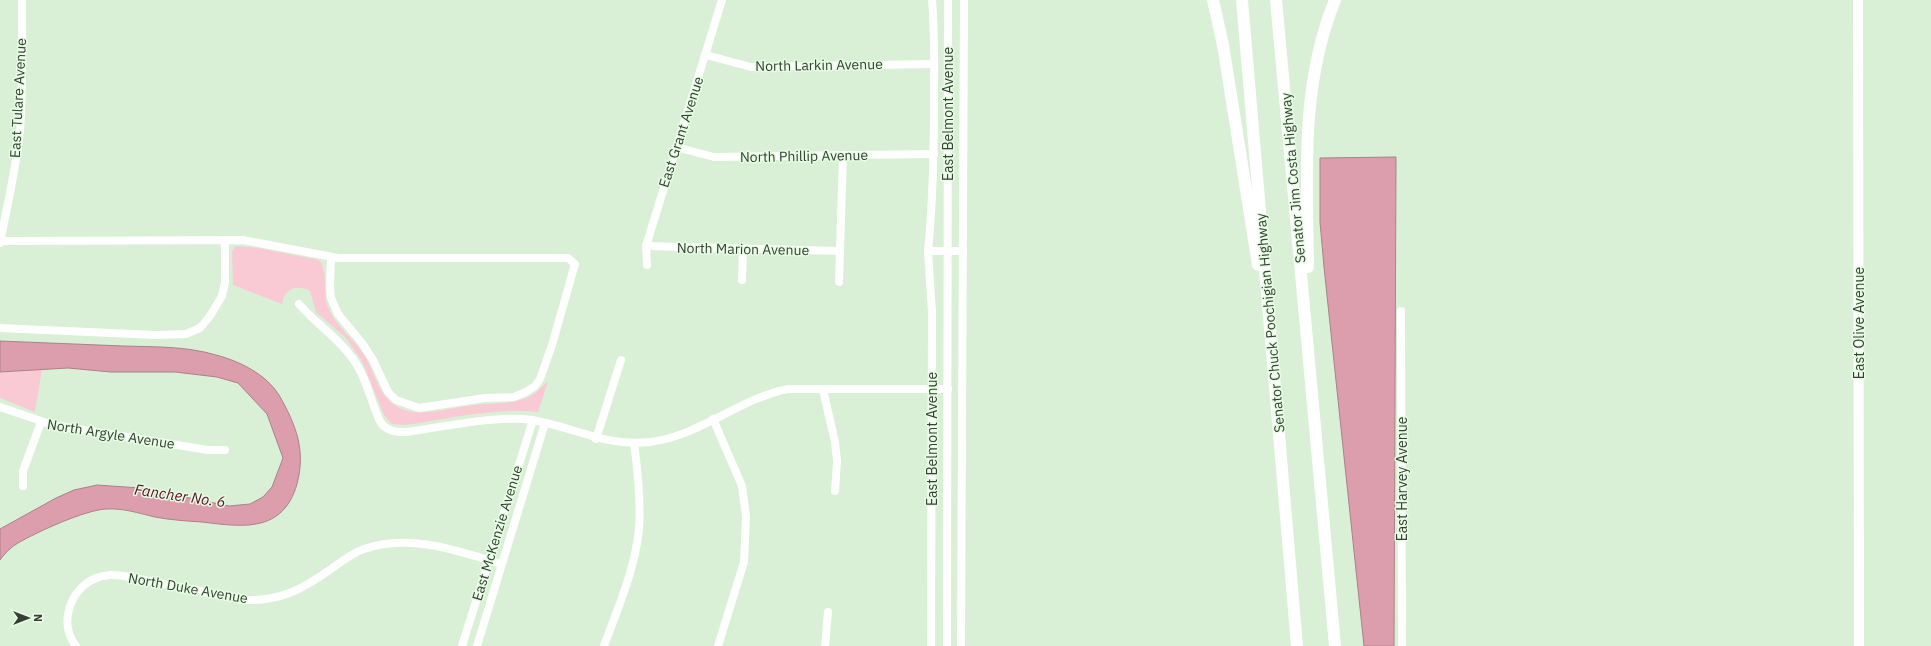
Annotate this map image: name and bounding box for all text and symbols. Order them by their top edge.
street label: East Tulare Avenue [6,37,30,158]
street label: East Belmont Avenue [939,47,957,181]
street label: North Larkin Avenue [755,55,883,75]
street label: East Grant Avenue [655,74,708,190]
street label: Senator Jim Costa Highway [1277,92,1309,264]
street label: North Phillip Avenue [740,146,869,166]
street label: Senator Chuck Poochigian Highway [1251,212,1289,434]
street label: North Marion Avenue [677,239,810,259]
street label: East Olive Avenue [1850,267,1868,379]
street label: East Belmont Avenue [923,372,941,506]
street label: North Argyle Avenue [46,415,176,453]
street label: East Harvey Avenue [1393,416,1411,541]
street label: East McKenzie Avenue [468,463,526,603]
water label: Fancher No. 6 [133,480,227,511]
street label: North Duke Avenue [127,569,250,607]
north arrow [8,598,48,638]
text: N [31,614,45,622]

